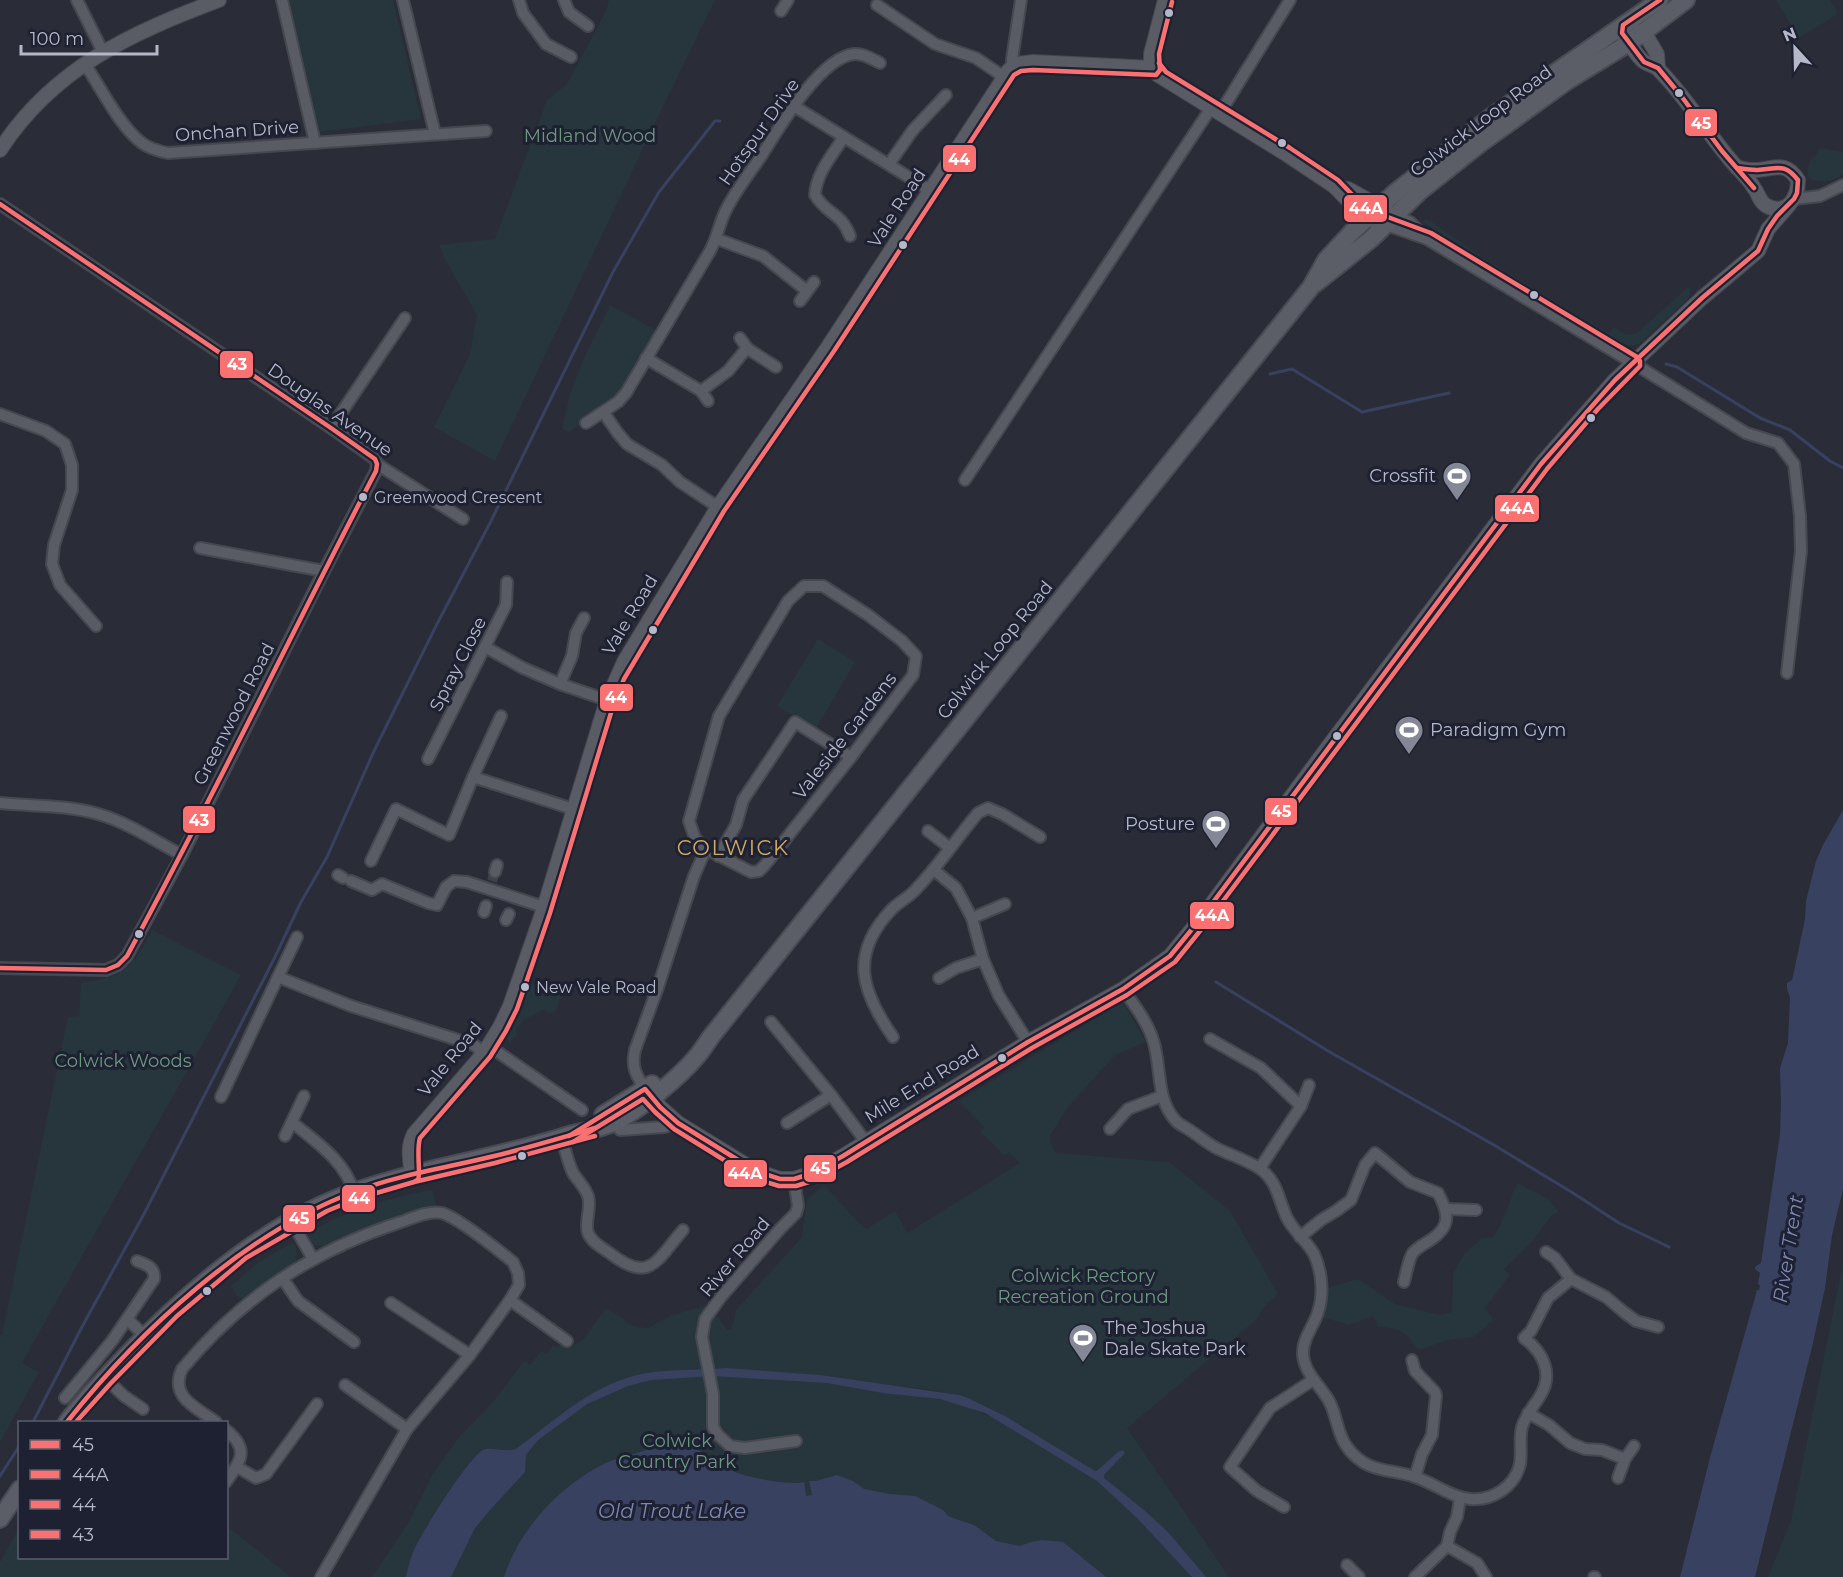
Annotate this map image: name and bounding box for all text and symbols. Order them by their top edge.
unlabelled marker [1163,7,1175,19]
scale bar [21,18,158,56]
north arrow [1765,18,1825,78]
text: N [1780,23,1799,46]
text: 100 m [30,28,84,50]
street label: Colwick Loop Road [1406,61,1556,181]
street label: Hotspur Drive [714,74,804,190]
unlabelled marker [1673,87,1685,99]
line badge: 45 [1684,108,1718,137]
text: 45 [1691,114,1712,133]
street label: Onchan Drive [174,116,300,146]
park label: Midland Wood [524,125,656,147]
unlabelled marker [1276,137,1288,149]
line badge: 44 [942,144,977,173]
text: 44 [948,150,970,169]
street label: Vale Road [863,164,931,252]
line badge: 44A [1343,194,1388,223]
text: 44A [1349,199,1384,218]
unlabelled marker [897,239,909,251]
unlabelled marker [1528,289,1540,301]
line badge: 43 [219,350,254,379]
text: 43 [227,355,247,374]
street label: Douglas Avenue [263,359,397,461]
unlabelled marker [1585,412,1597,424]
sports icon: Crossfit [1441,460,1473,502]
place label: Crossfit [1369,465,1436,487]
place label: Greenwood Crescent [374,488,543,507]
marker: Greenwood Crescent [357,491,369,503]
line badge: 44A [1494,494,1540,523]
text: 44A [1500,499,1535,518]
street label: Vale Road [597,571,663,659]
street label: Colwick Loop Road [932,576,1058,724]
street label: Spray Close [425,613,491,715]
unlabelled marker [647,624,659,636]
street label: Greenwood Road [189,639,279,789]
street label: Valeside Gardens [789,668,901,804]
line badge: 44 [599,683,634,712]
text: 44 [605,688,627,707]
sports icon: Paradigm Gym [1393,714,1425,756]
place label: Paradigm Gym [1430,719,1566,741]
unlabelled marker [1331,730,1343,742]
line badge: 45 [1264,797,1298,826]
text: 45 [1271,802,1292,821]
line badge: 43 [182,805,216,834]
sports icon: Posture [1200,808,1232,850]
text: 43 [189,811,209,830]
place label: Posture [1125,813,1195,835]
district label: COLWICK [677,835,789,860]
line badge: 44A [1189,901,1235,930]
text: 44A [1195,906,1230,925]
unlabelled marker [133,928,145,940]
place label: New Vale Road [536,978,657,997]
marker: New Vale Road [519,981,531,993]
street label: Vale Road [413,1017,487,1101]
street label: Mile End Road [861,1040,983,1128]
park label: Colwick Woods [54,1050,192,1072]
unlabelled marker [996,1052,1008,1064]
unlabelled marker [516,1150,528,1162]
line badge: 45 [803,1154,837,1183]
line badge: 44A [723,1159,768,1188]
text: 45 [810,1159,831,1178]
text: 44A [728,1164,763,1183]
line badge: 44 [341,1184,376,1213]
text: 44 [348,1189,370,1208]
water label: River Trent [1768,1194,1808,1304]
line badge: 45 [282,1204,316,1233]
text: 45 [289,1209,310,1228]
street label: River Road [695,1213,775,1301]
park label: Colwick Rectory Recreation Ground [997,1265,1169,1308]
unlabelled marker [201,1285,213,1297]
place label: The Joshua Dale Skate Park [1104,1317,1246,1360]
sports icon: The Joshua Dale Skate Park [1067,1322,1099,1364]
legend [18,1421,228,1559]
park label: Colwick Country Park [618,1430,736,1473]
text: 45 [72,1434,94,1456]
text: 44A [72,1464,109,1486]
text: 44 [72,1494,96,1516]
water label: Old Trout Lake [598,1499,746,1523]
text: 43 [72,1524,94,1546]

